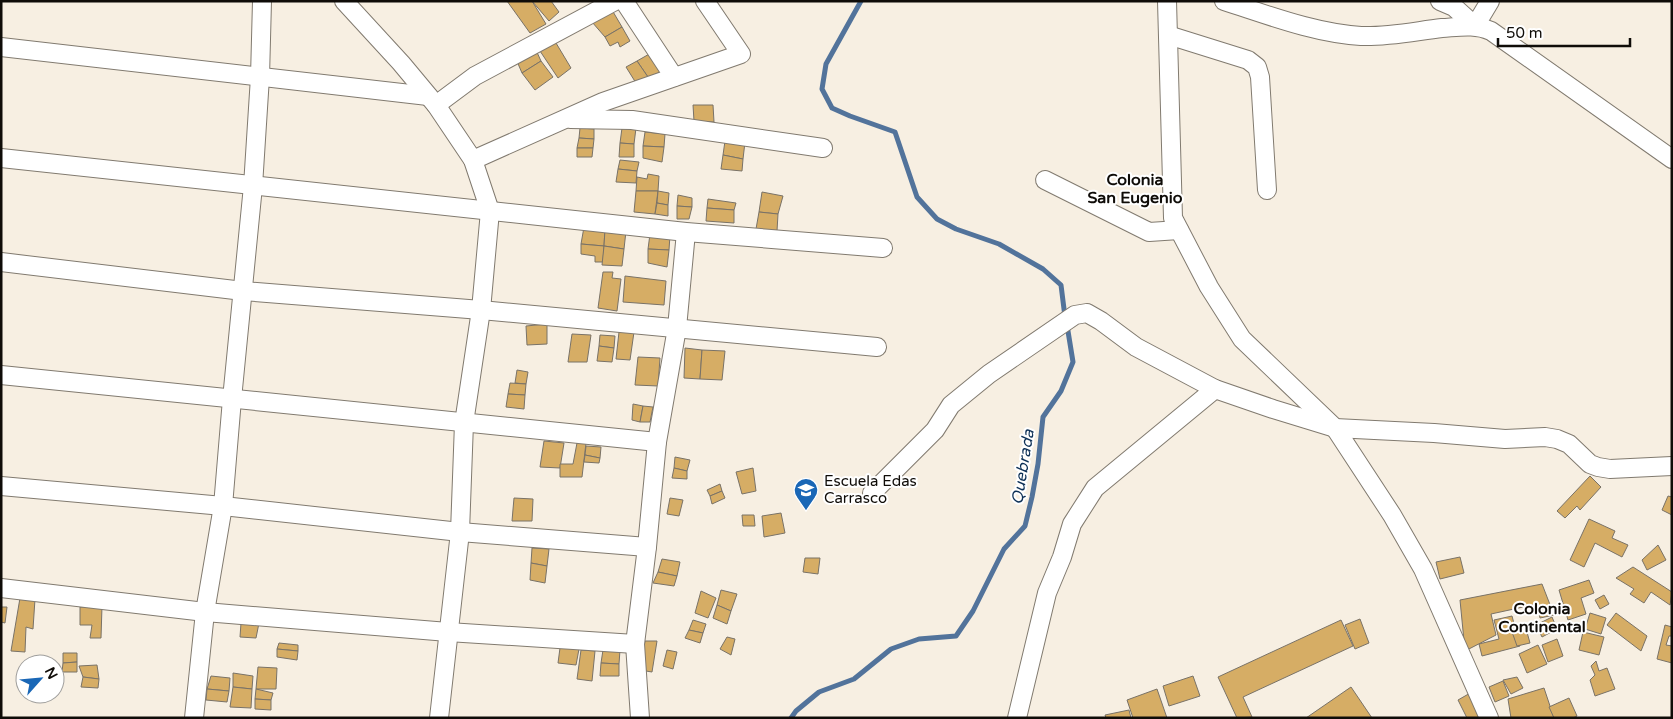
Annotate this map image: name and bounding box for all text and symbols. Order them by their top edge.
scale bar [1498,15,1630,47]
text: 50 m [1506,24,1543,42]
district label: Colonia San Eugenio [1087,170,1183,208]
water label: Quebrada [1007,427,1039,506]
place label: Escuela Edas Carrasco [824,472,917,507]
school or university icon: Escuela Edas Carrasco [793,477,819,511]
district label: Colonia Continental [1498,599,1586,637]
north arrow [15,654,65,704]
text: N [41,664,61,682]

